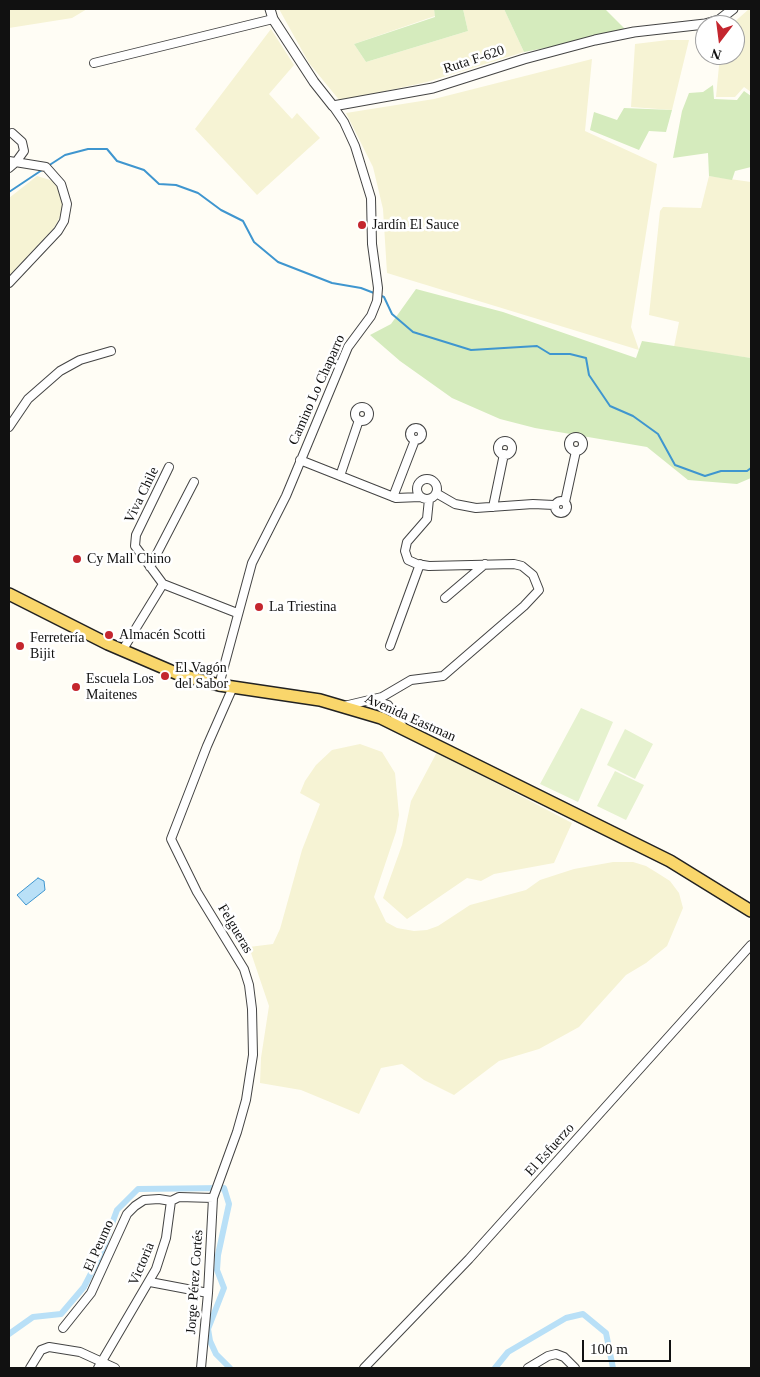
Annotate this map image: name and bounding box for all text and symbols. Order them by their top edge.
north arrow [695,15,745,65]
street label: Ruta F-620 [441,42,507,78]
text: N [709,45,723,63]
place label: Jardín El Sauce [372,217,459,233]
marker: Jardín El Sauce [356,219,368,231]
street label: Camino Lo Chaparro [285,332,349,448]
street label: Viva Chile [121,464,163,526]
place label: Cy Mall Chino [87,551,171,567]
marker: Cy Mall Chino [71,553,83,565]
place label: La Triestina [269,599,337,615]
marker: La Triestina [253,601,265,613]
place label: Almacén Scotti [119,627,206,643]
marker: Almacén Scotti [103,629,115,641]
place label: Ferretería Bijit [30,630,84,662]
marker: Ferretería Bijit [14,640,26,652]
place label: El Vagón del Sabor [175,660,228,692]
marker: El Vagón del Sabor [159,670,171,682]
place label: Escuela Los Maitenes [86,671,154,704]
marker: Escuela Los Maitenes [70,681,82,693]
street label: Avenida Eastman [362,690,458,746]
street label: Felgueras [214,901,256,957]
street label: El Esfuerzo [522,1120,578,1180]
street label: El Peumo [80,1218,118,1274]
street label: Jorge Pérez Cortés [183,1229,207,1335]
street label: Victoria [125,1240,159,1288]
scale bar [585,1330,674,1362]
text: 100 m [590,1341,628,1357]

